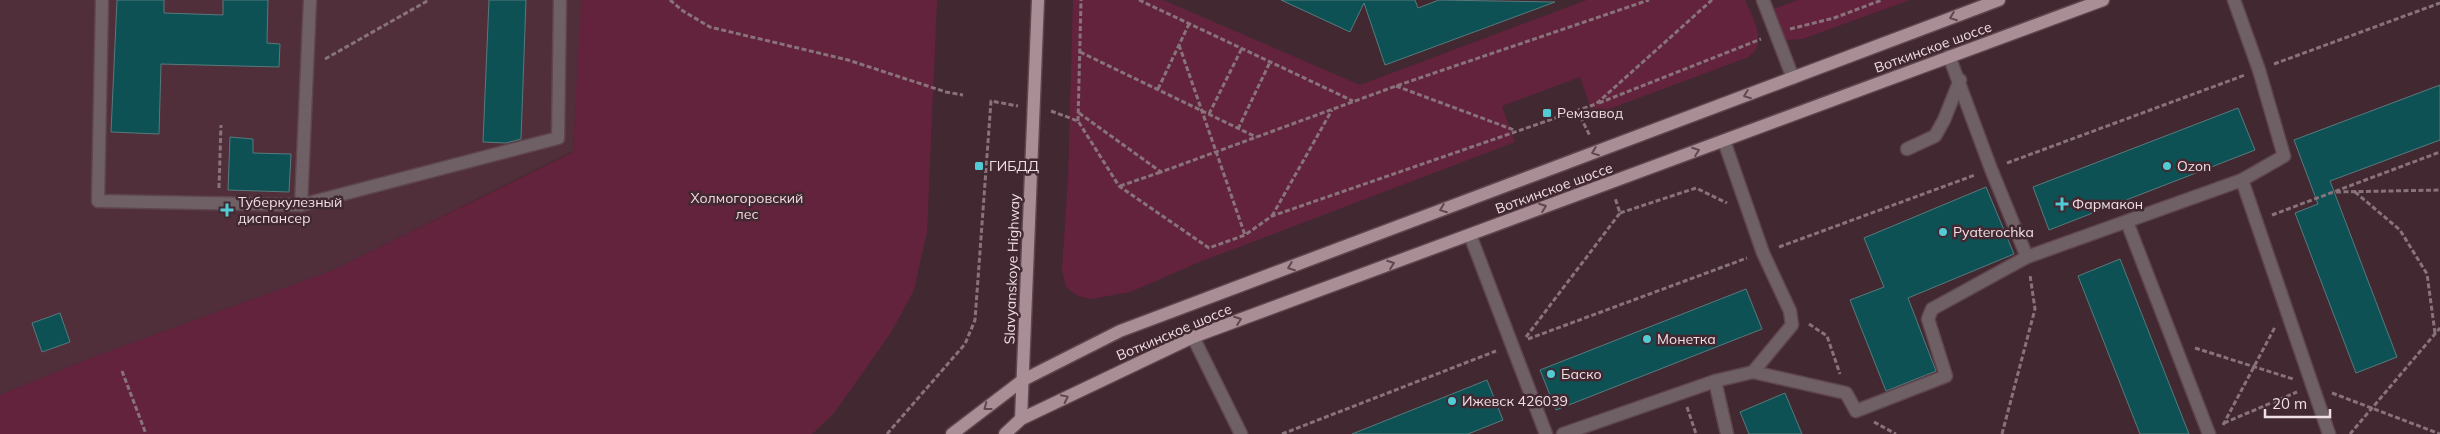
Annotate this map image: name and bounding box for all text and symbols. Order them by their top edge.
one-way arrow [1949,11,1958,21]
street label: Воткинское шоссе [1872,17,1995,77]
one-way arrow [1743,89,1752,99]
place label: Ремзавод [1557,104,1624,122]
marker: Ремзавод [1541,107,1553,119]
one-way arrow [1591,146,1600,156]
one-way arrow [1691,147,1700,157]
place label: ГИБДД [989,157,1039,175]
place label: Ozon [2177,157,2211,175]
street label: Воткинское шоссе [1493,158,1616,218]
marker: ГИБДД [973,160,985,172]
marker: Ozon [2161,160,2173,172]
park label: Холмогоровский лес [691,189,803,223]
place label: Туберкулезный диспансер [238,193,342,227]
street label: Slavyanskoye Highway [1000,193,1024,345]
place label: Фармакон [2072,195,2143,213]
marker: Фармакон [2056,198,2068,210]
marker: Туберкулезный диспансер [220,203,234,217]
one-way arrow [1439,203,1448,213]
one-way arrow [1539,203,1547,213]
place label: Pyaterochka [1953,223,2034,241]
marker: Pyaterochka [1937,226,1949,238]
one-way arrow [1386,260,1395,270]
one-way arrow [1287,261,1296,271]
street label: Воткинское шоссе [1113,299,1235,364]
one-way arrow [1234,316,1242,326]
place label: Монетка [1657,330,1716,348]
marker: Монетка [1641,333,1653,345]
place label: Баско [1561,365,1602,383]
marker: Баско [1545,368,1557,380]
scale bar [2265,386,2330,418]
place label: Ижевск 426039 [1462,392,1568,410]
one-way arrow [1060,394,1069,404]
text: 20 m [2272,394,2307,413]
marker: Ижевск 426039 [1446,395,1458,407]
one-way arrow [983,401,993,410]

